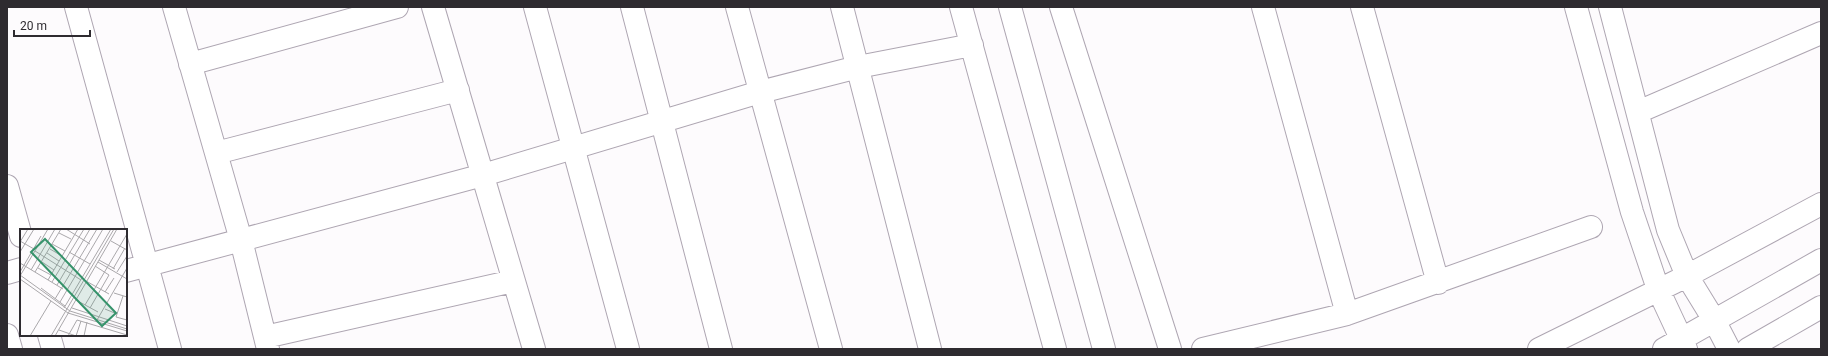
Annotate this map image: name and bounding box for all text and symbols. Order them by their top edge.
scale bar [14,12,90,38]
text: 20 m [20,19,47,33]
inset map [20,229,127,336]

